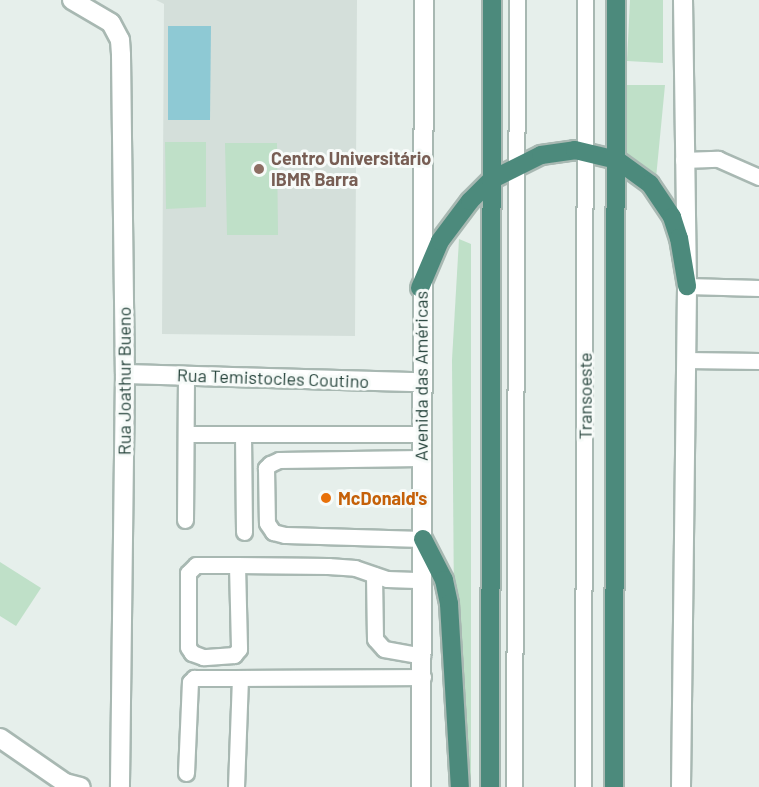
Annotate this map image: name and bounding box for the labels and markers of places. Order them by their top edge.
place label: Centro Universitário IBMR Barra [271,148,431,190]
marker: Centro Universitário IBMR Barra [252,162,266,176]
place label: McDonald's [338,487,427,509]
marker: McDonald's [319,491,333,505]

